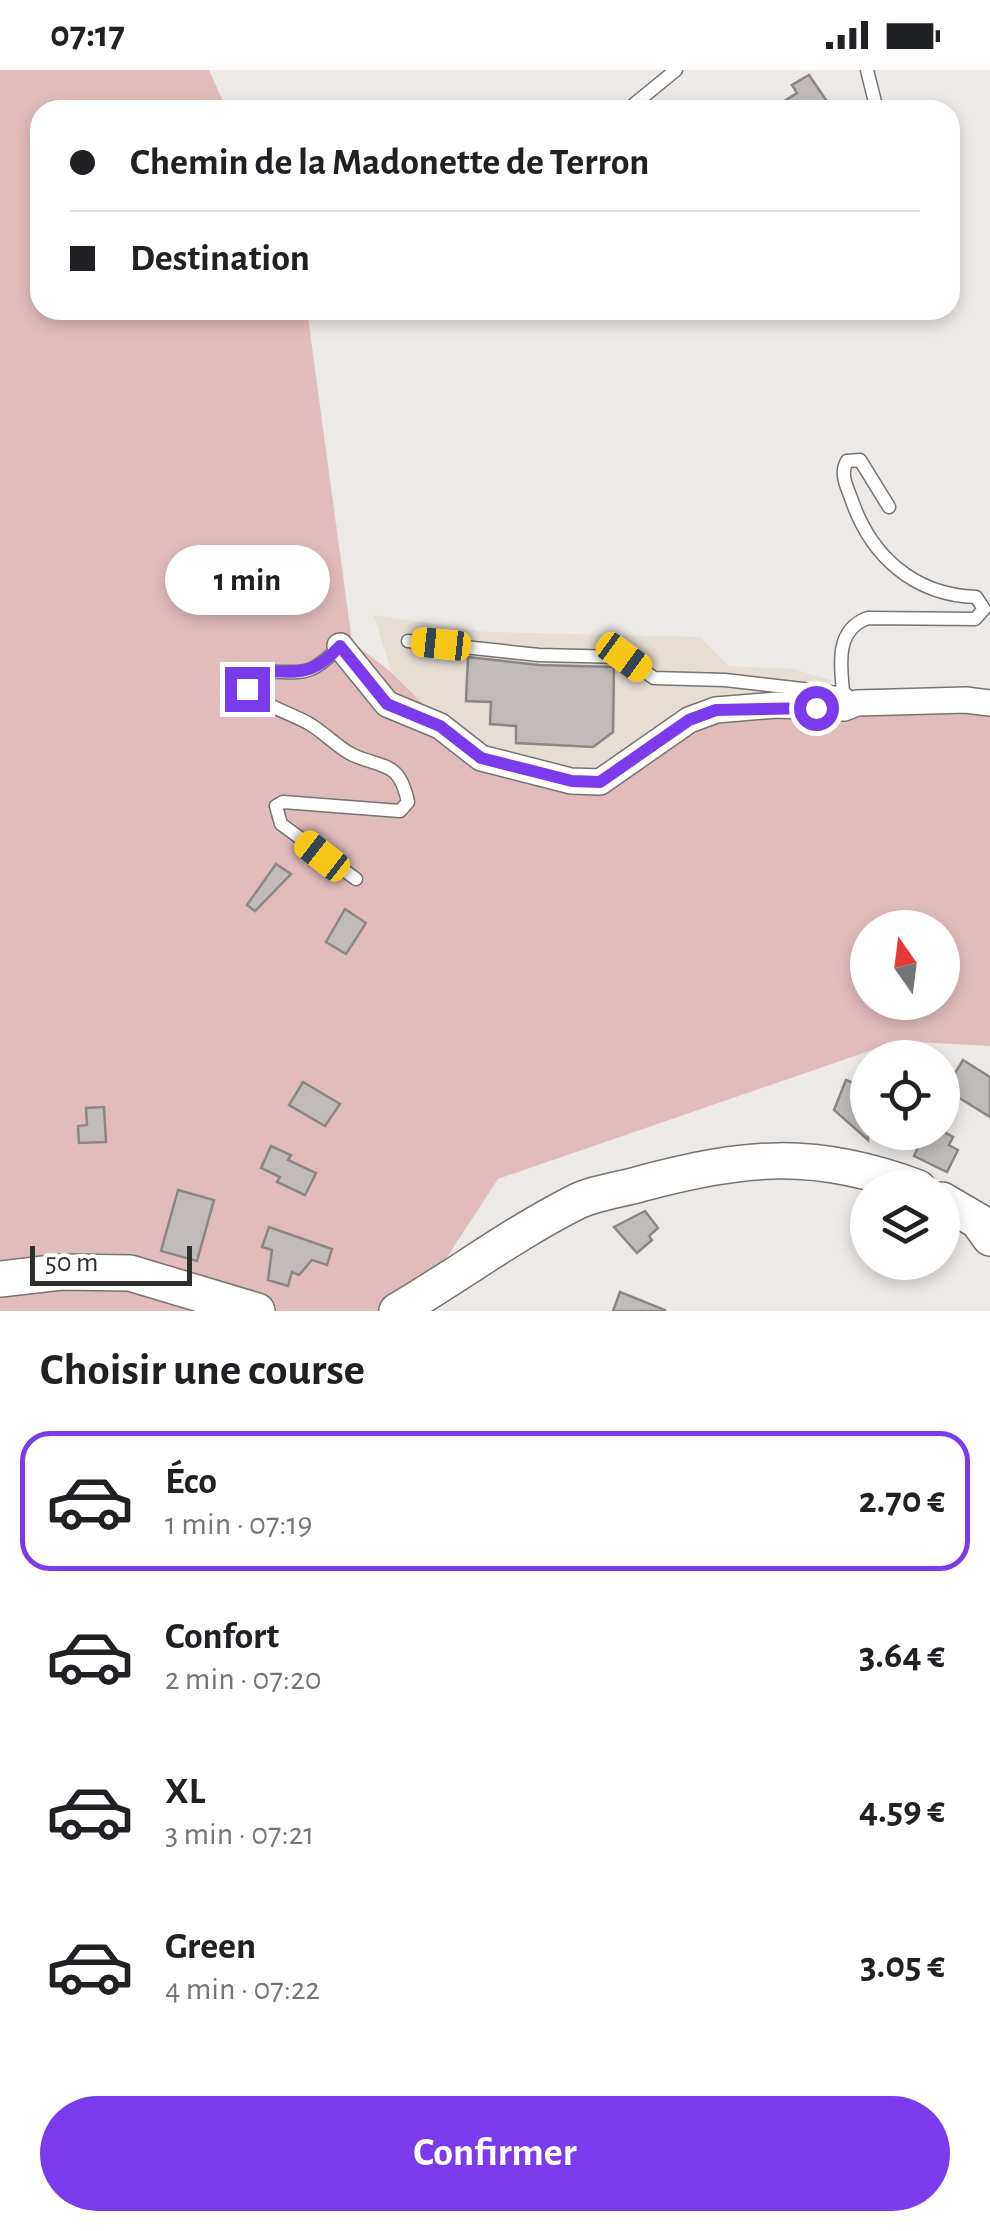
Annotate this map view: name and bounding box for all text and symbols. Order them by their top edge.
text: 07:17 [50,16,125,54]
text: Chemin de la Madonette de Terron [130,144,649,182]
text: Destination [130,240,310,278]
callout: 1 min [164,544,330,614]
text: 1 min [214,564,281,596]
car [410,626,472,662]
car [591,627,657,687]
route end [225,667,270,712]
route start [794,686,839,731]
car [289,826,355,886]
north arrow [850,910,960,1020]
map controls [850,910,960,1280]
button: locate [850,1040,960,1150]
button: layers [850,1170,960,1280]
scale bar [30,1241,192,1286]
text: 50 m [45,1249,99,1277]
text: Choisir une course [40,1348,365,1393]
icon: car [45,1456,135,1546]
text: Éco [165,1463,217,1501]
text: 2.70 € [859,1482,945,1520]
text: 1 min · 07:19 [165,1508,313,1540]
icon: car [45,1611,135,1701]
text: Confort [165,1618,279,1656]
text: 3.64 € [859,1637,945,1675]
text: 2 min · 07:20 [165,1663,322,1695]
icon: car [45,1766,135,1856]
text: XL [165,1773,205,1811]
text: 4.59 € [859,1792,945,1830]
text: 3 min · 07:21 [165,1818,314,1850]
icon: car [45,1921,135,2011]
text: Green [165,1928,256,1966]
text: 3.05 € [860,1947,945,1985]
text: 4 min · 07:22 [165,1973,320,2005]
button: Confirmer [40,2096,950,2211]

